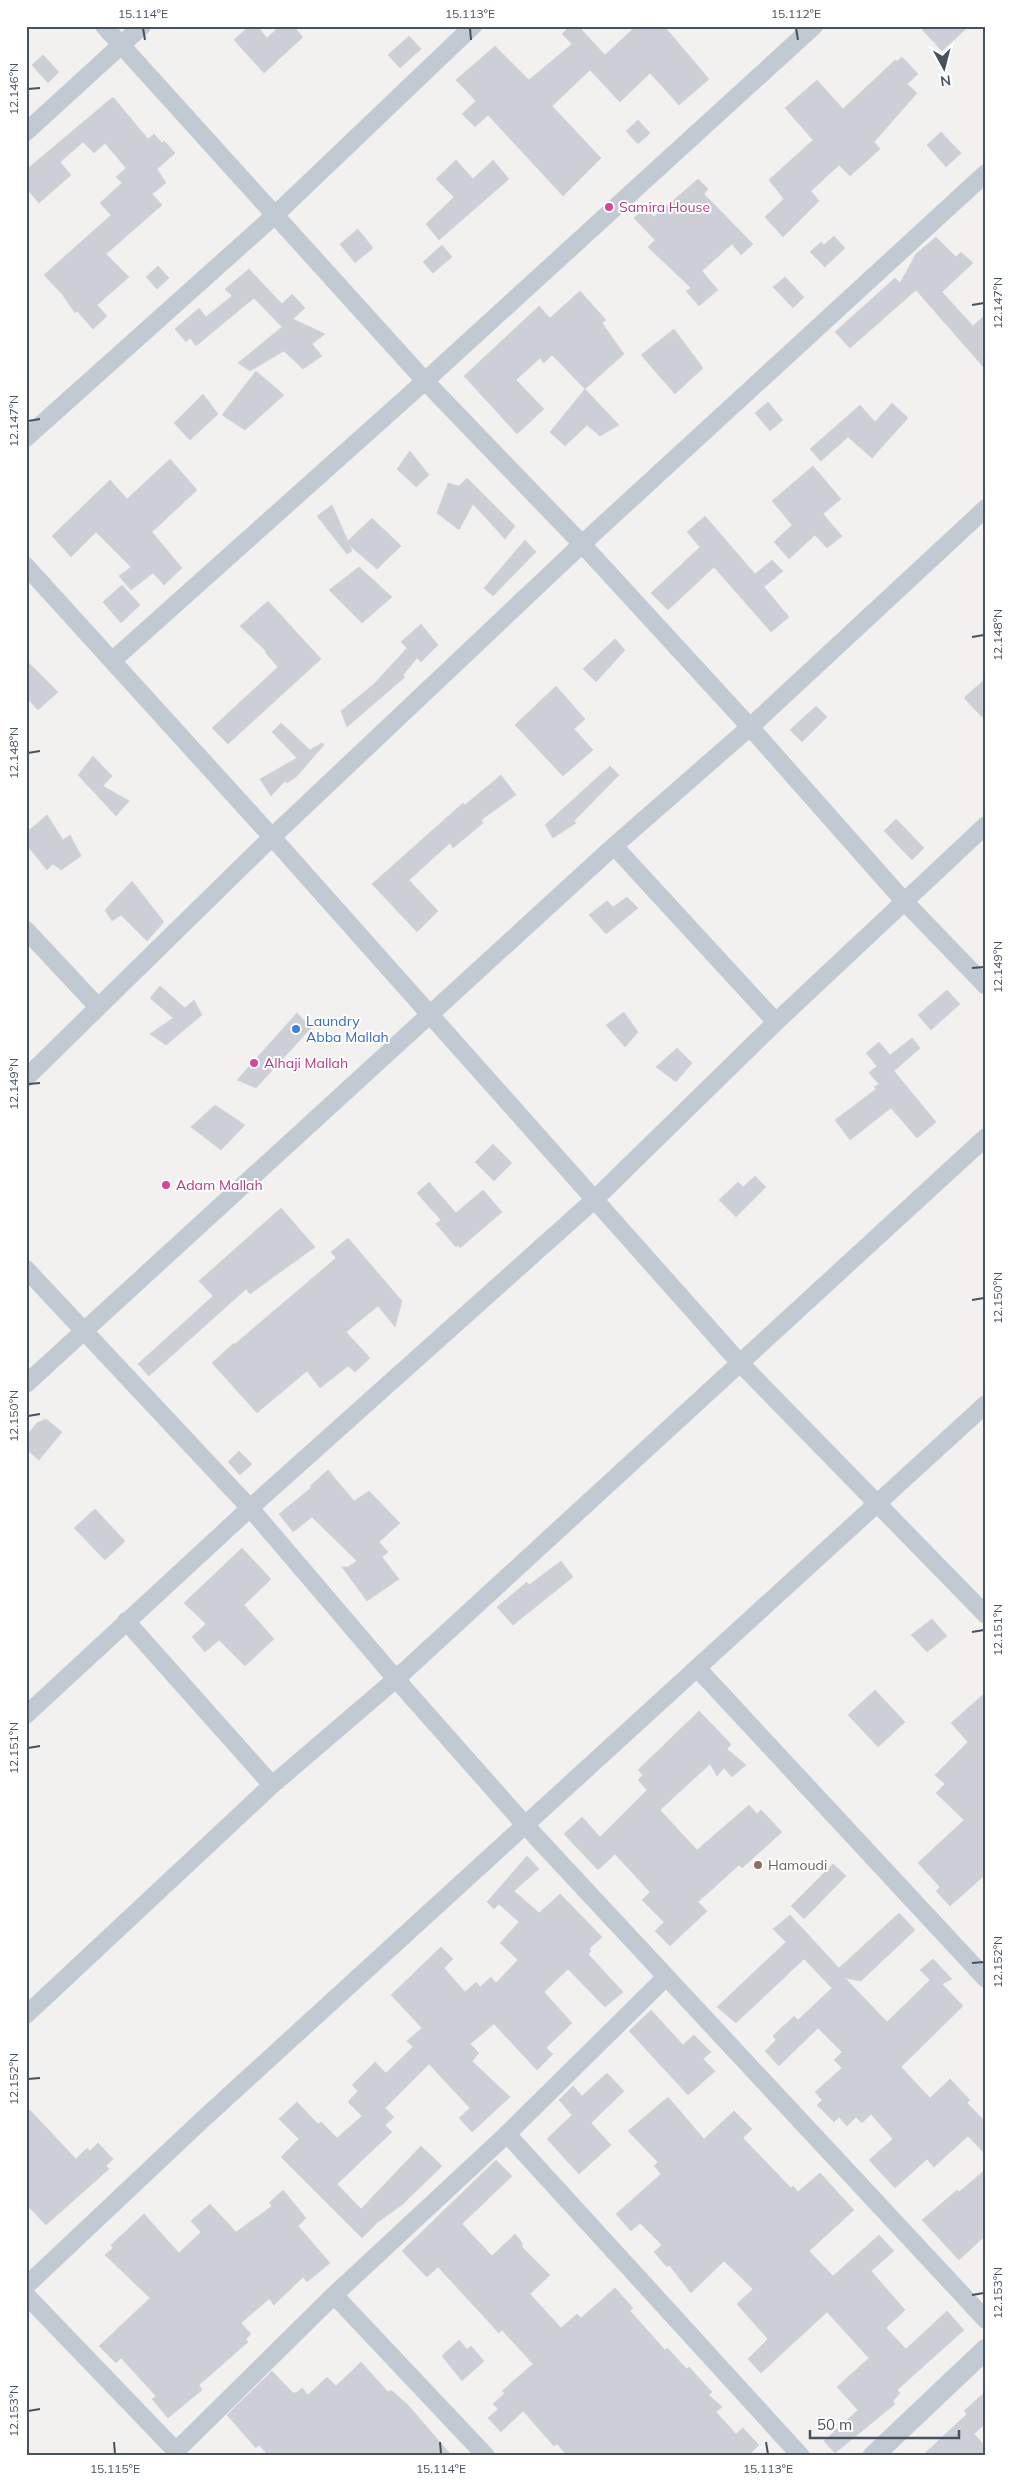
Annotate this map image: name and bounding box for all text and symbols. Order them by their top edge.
text: 15.114°E [118,6,168,21]
text: 15.113°E [445,6,495,21]
text: 15.112°E [771,6,821,21]
north arrow [920,42,970,92]
text: 12.146°N [6,63,21,115]
text: N [939,71,952,90]
place label: Samira House [619,198,710,216]
marker: Samira House [603,201,615,213]
text: 12.147°N [990,277,1005,329]
text: 12.147°N [6,395,21,447]
text: 12.148°N [990,609,1005,661]
text: 12.148°N [6,727,21,779]
text: 12.149°N [990,941,1005,993]
place label: Laundry Abba Mallah [306,1012,389,1046]
marker: Laundry Abba Mallah [290,1023,302,1035]
place label: Alhaji Mallah [264,1054,348,1072]
marker: Alhaji Mallah [248,1057,260,1069]
text: 12.149°N [6,1058,21,1110]
place label: Adam Mallah [176,1176,263,1194]
marker: Adam Mallah [160,1179,172,1191]
text: 12.150°N [990,1272,1005,1324]
text: 12.150°N [6,1390,21,1442]
text: 12.151°N [990,1604,1005,1656]
text: 12.151°N [6,1722,21,1774]
place label: Hamoudi [768,1856,827,1874]
marker: Hamoudi [752,1859,764,1871]
text: 12.152°N [990,1936,1005,1988]
text: 12.152°N [6,2053,21,2105]
text: 12.153°N [990,2267,1005,2319]
text: 12.153°N [6,2385,21,2437]
scale bar [810,2407,958,2439]
text: 50 m [817,2415,852,2434]
text: 15.115°E [90,2461,140,2476]
text: 15.114°E [416,2461,466,2476]
text: 15.113°E [743,2461,793,2476]

